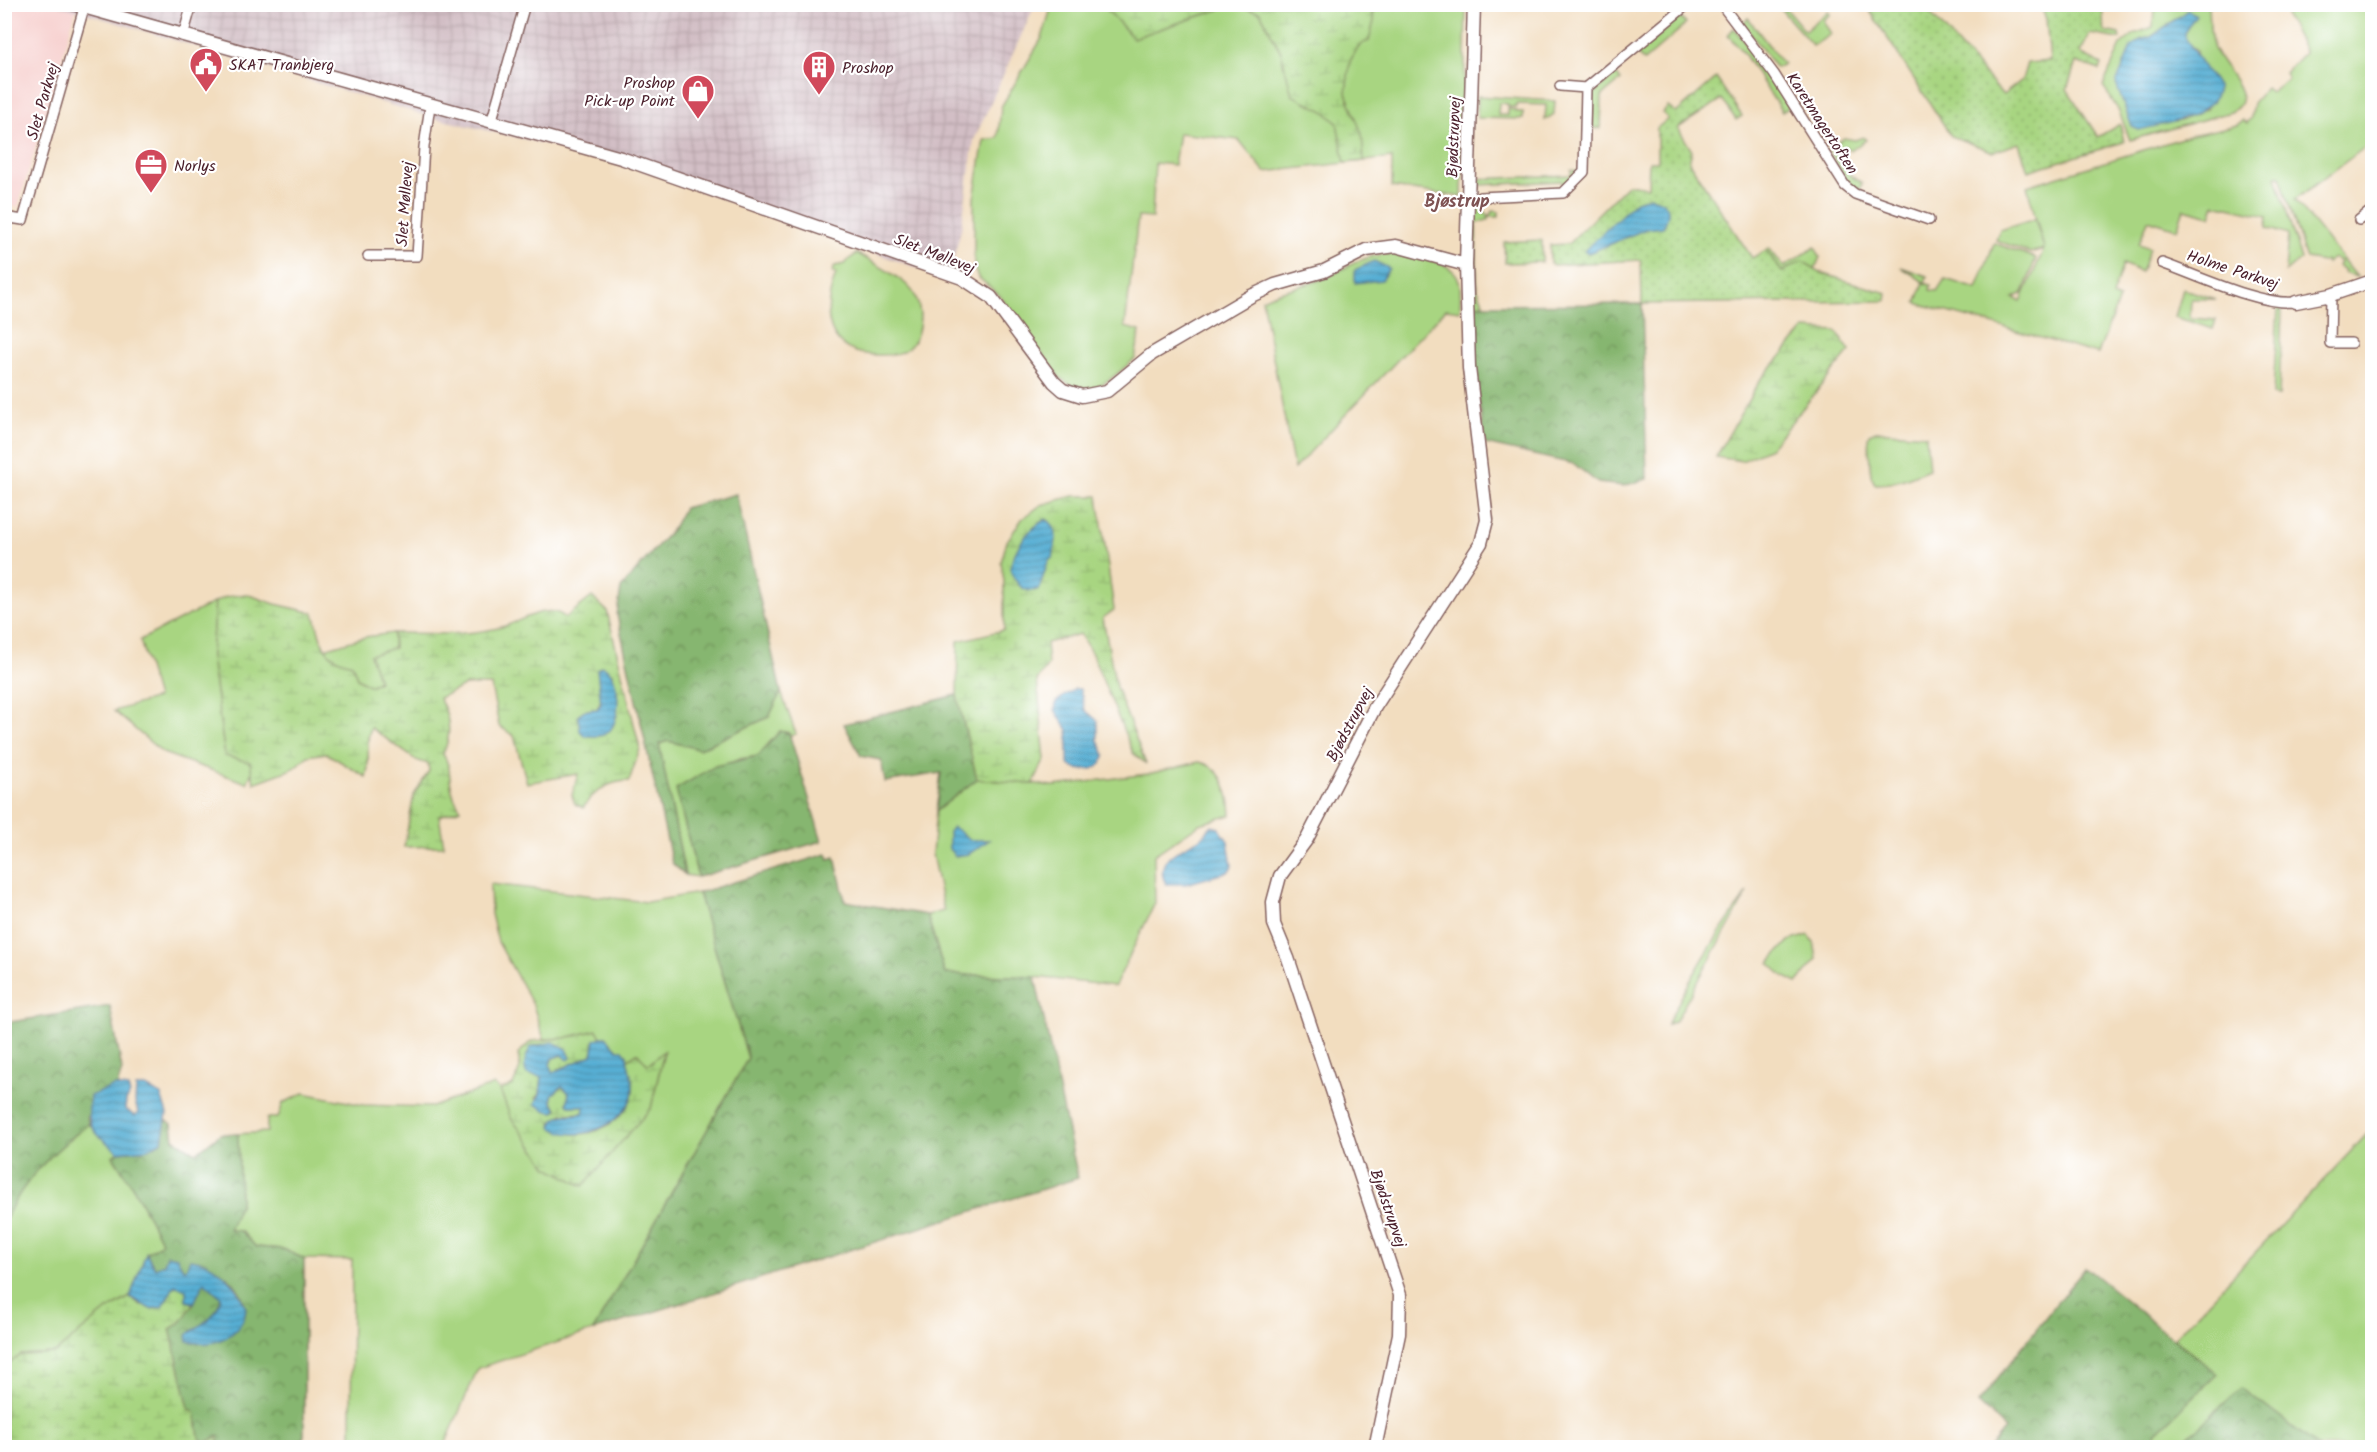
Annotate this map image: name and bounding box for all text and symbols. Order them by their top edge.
public building icon: SKAT Tranbjerg [188,46,224,93]
building icon: Proshop [801,49,837,96]
place label: SKAT Tranbjerg [229,53,334,78]
place label: Proshop [842,56,894,81]
street label: Slet Parkvej [21,59,67,143]
street label: Karetmagertoften [1779,68,1864,180]
place label: Proshop Pick-up Point [584,71,676,114]
shop icon: Proshop Pick-up Point [680,73,716,120]
street label: Bjødstrupvej [1441,95,1468,178]
office icon: Norlys [133,147,169,194]
place label: Norlys [174,154,216,179]
street label: Slet Møllevej [390,160,421,247]
district label: Bjøstrup [1424,188,1490,217]
street label: Slet Møllevej [890,227,980,282]
street label: Holme Parkvej [2183,244,2283,297]
street label: Bjødstrupvej [1320,682,1381,766]
street label: Bjødstrupvej [1363,1166,1413,1252]

